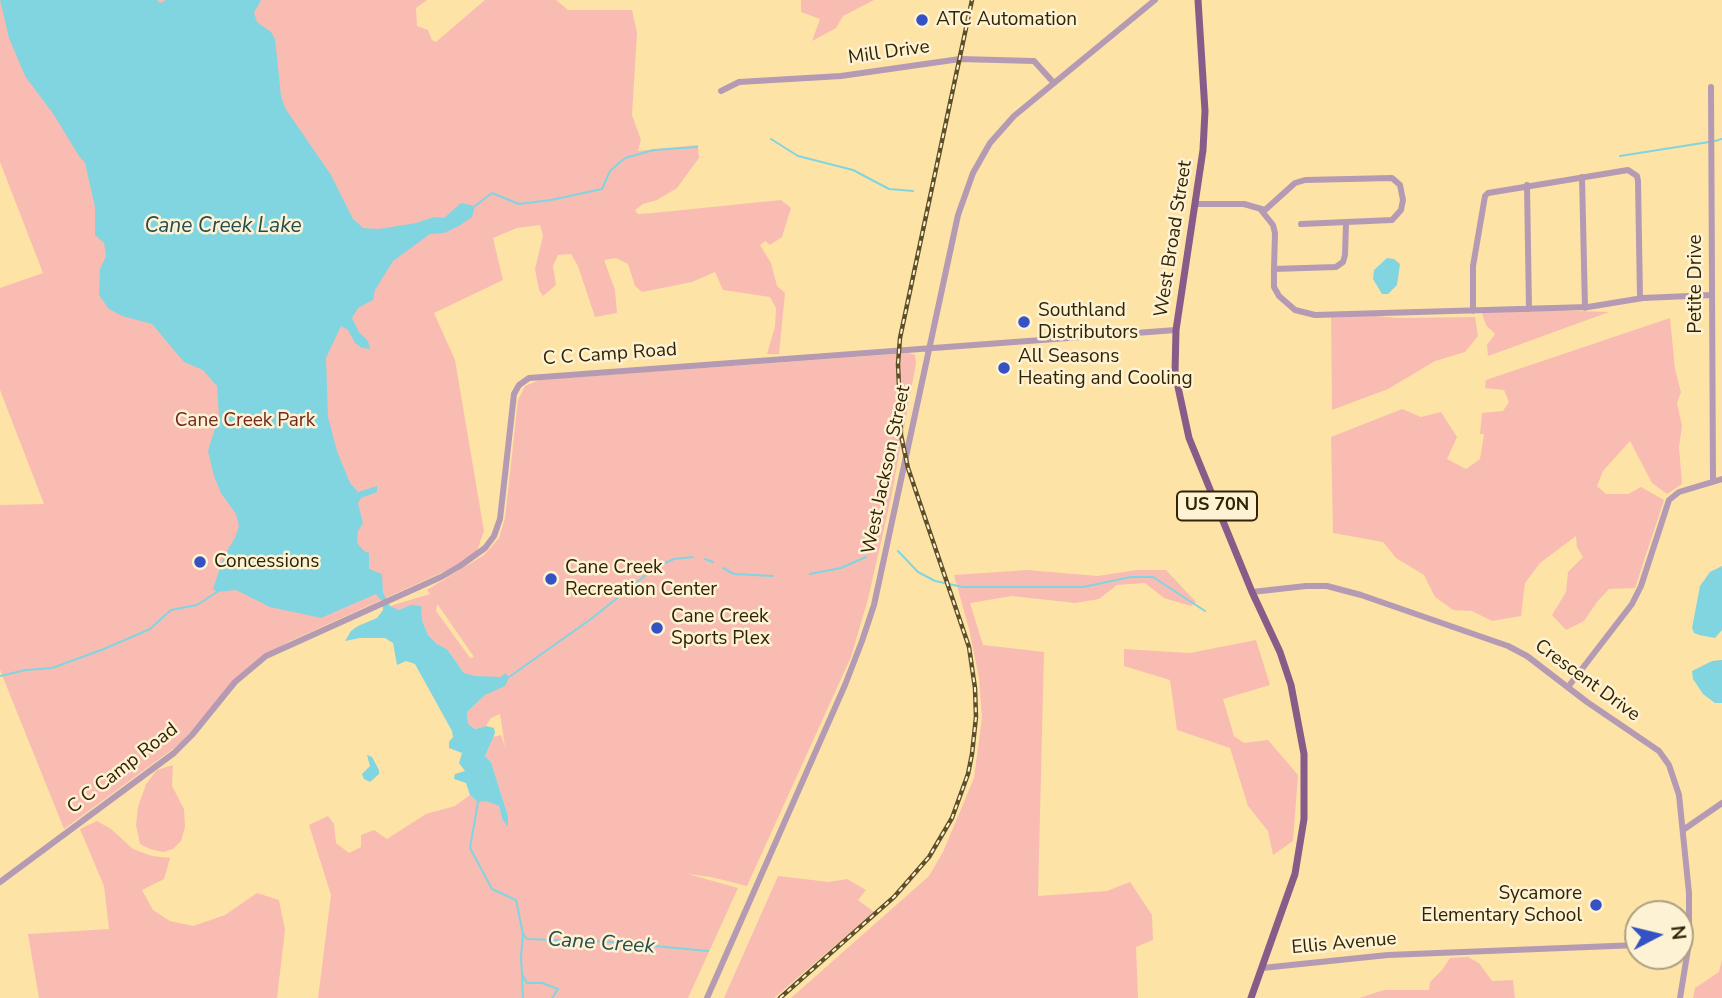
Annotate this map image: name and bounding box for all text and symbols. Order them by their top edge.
place label: ATC Automation [936,9,1077,31]
marker: ATC Automation [914,12,930,28]
street label: Mill Drive [847,36,931,70]
street label: West Broad Street [1150,159,1198,319]
water label: Cane Creek Lake [144,214,302,240]
street label: Petite Drive [1685,234,1707,334]
place label: Southland Distributors [1038,300,1138,344]
marker: Southland Distributors [1016,314,1032,330]
street label: C C Camp Road [542,339,678,371]
place label: All Seasons Heating and Cooling [1018,346,1193,390]
marker: All Seasons Heating and Cooling [996,360,1012,376]
street label: West Jackson Street [858,383,916,557]
park label: Cane Creek Park [175,410,315,432]
road number: US 70N [1177,492,1257,520]
place label: Concessions [214,551,319,573]
marker: Concessions [192,554,208,570]
place label: Cane Creek Recreation Center [565,557,717,601]
marker: Cane Creek Recreation Center [543,571,559,587]
place label: Cane Creek Sports Plex [671,606,770,650]
marker: Cane Creek Sports Plex [649,620,665,636]
street label: Crescent Drive [1530,635,1644,727]
street label: C C Camp Road [63,719,183,819]
place label: Sycamore Elementary School [1421,883,1582,927]
marker: Sycamore Elementary School [1588,897,1604,913]
north arrow [1624,900,1694,970]
text: N [1664,924,1692,941]
water label: Cane Creek [546,928,656,960]
street label: Ellis Avenue [1290,928,1398,960]

